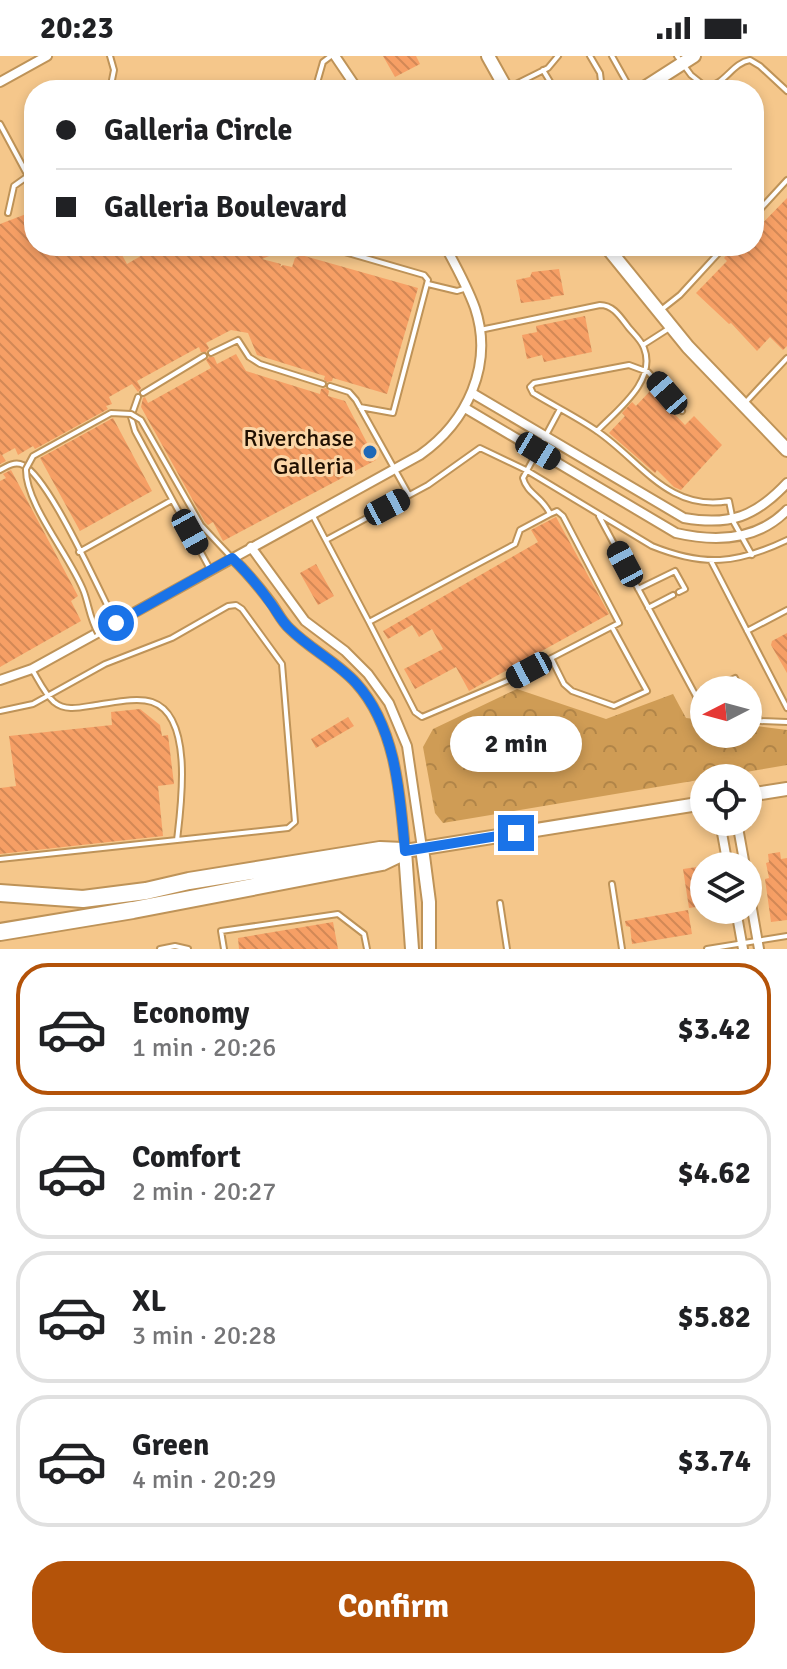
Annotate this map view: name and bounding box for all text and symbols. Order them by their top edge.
text: 20:23 [40,10,114,47]
text: Galleria Circle [104,112,292,149]
text: Galleria Boulevard [104,189,347,226]
car [642,367,692,419]
place label: Riverchase Galleria [243,423,354,481]
car [511,428,565,474]
marker: Riverchase Galleria [361,443,379,461]
car [360,485,414,529]
car [168,505,212,559]
car [603,537,647,591]
route start [98,605,134,641]
car [502,648,556,692]
north arrow [690,676,762,748]
map controls [690,676,762,924]
callout: 2 min [450,717,582,773]
text: 2 min [485,728,547,760]
button: locate [690,764,762,836]
route end [498,815,534,851]
button: layers [690,852,762,924]
icon: car [36,993,108,1065]
text: Economy [132,995,249,1032]
text: $3.42 [678,1011,751,1048]
text: 1 min · 20:26 [132,1032,276,1064]
icon: car [36,1137,108,1209]
text: Comfort [132,1139,241,1176]
text: $4.62 [678,1155,751,1192]
text: 2 min · 20:27 [132,1176,276,1208]
icon: car [36,1281,108,1353]
text: XL [132,1283,166,1320]
text: $5.82 [678,1299,751,1336]
text: 3 min · 20:28 [132,1320,276,1352]
icon: car [36,1425,108,1497]
text: Green [132,1427,209,1464]
text: $3.74 [678,1443,751,1480]
text: 4 min · 20:29 [132,1464,276,1496]
button: Confirm [32,1561,755,1653]

